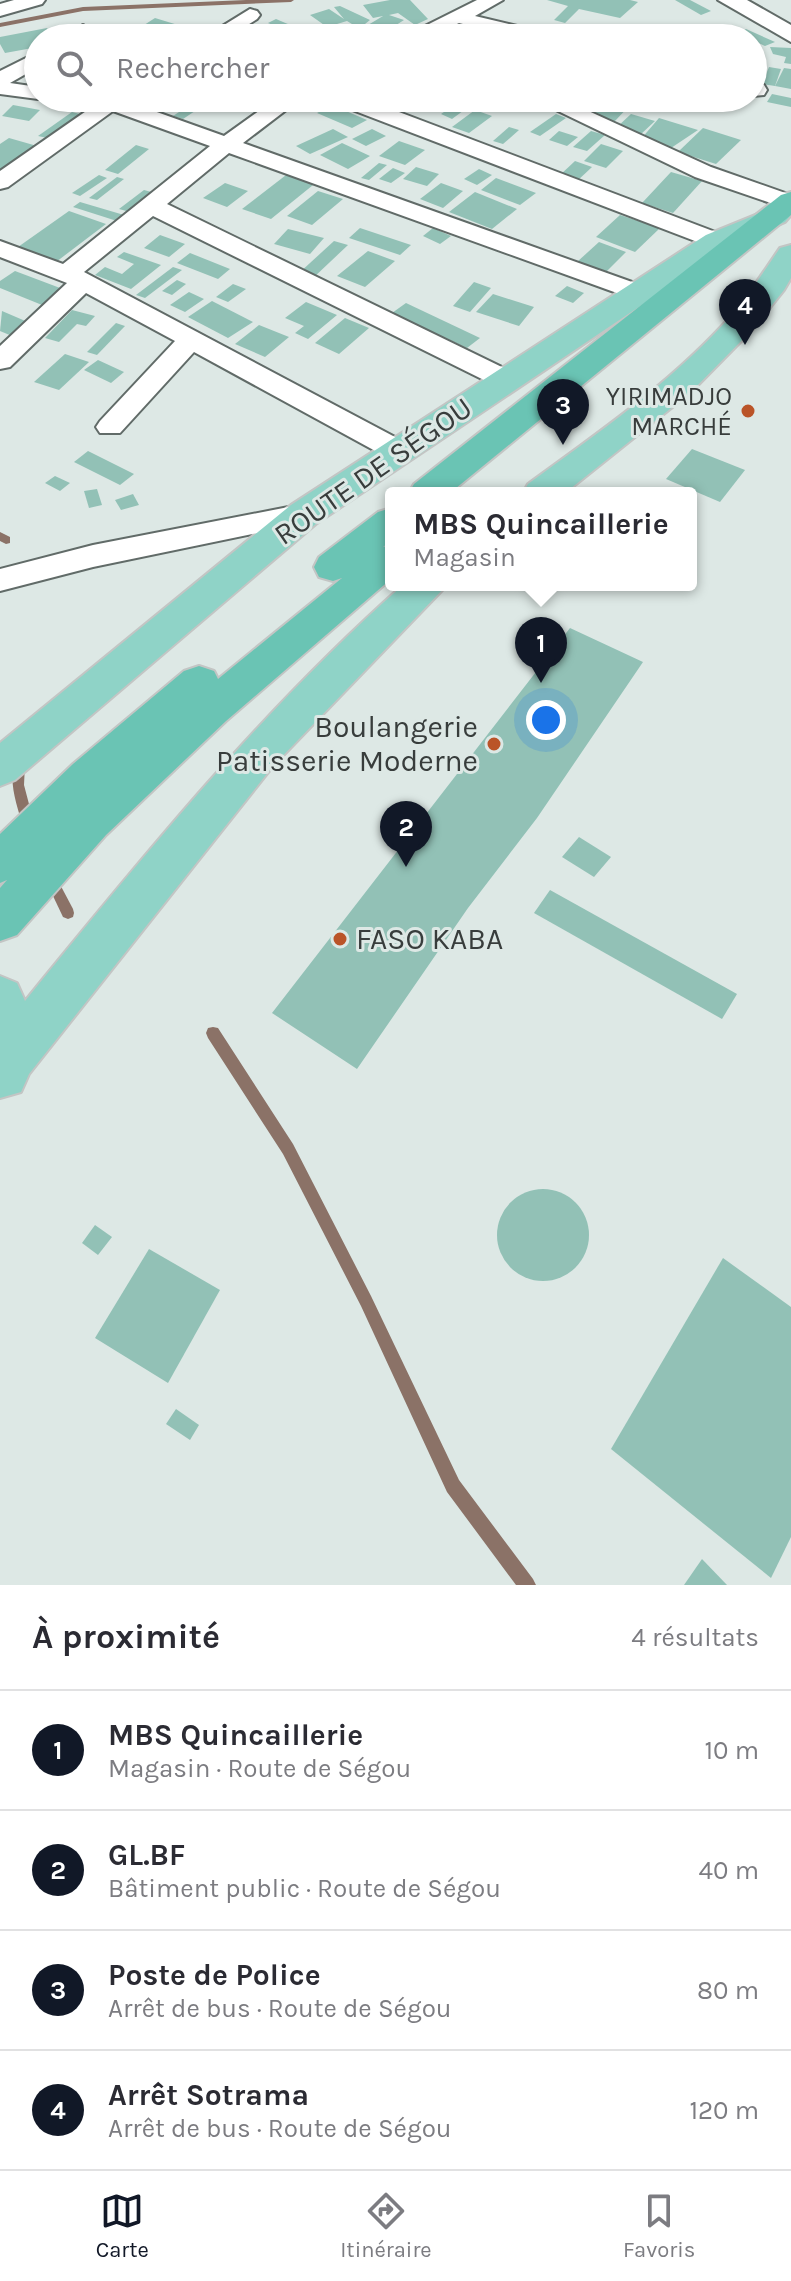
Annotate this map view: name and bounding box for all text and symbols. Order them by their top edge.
search box [24,24,767,112]
icon: search [52,46,96,90]
text: Rechercher [116,50,269,86]
pin: 4 [719,279,771,345]
pin: 3 [537,379,589,445]
place label: YIRIMADJO MARCHÉ [606,381,732,442]
street label: ROUTE DE SÉGOU [267,389,479,553]
marker: YIRIMADJO MARCHÉ [739,402,757,420]
popup [385,487,697,591]
text: MBS Quincaillerie [413,506,669,542]
text: Magasin [413,542,516,573]
pin: 1 [515,617,567,683]
your location [526,700,566,740]
place label: Boulangerie Patisserie Moderne [216,709,478,779]
marker: Boulangerie Patisserie Moderne [485,735,503,753]
pin: 2 [380,801,432,867]
place label: FASO KABA [356,921,503,957]
marker: FASO KABA [331,930,349,948]
text: À proximité [32,1617,220,1657]
text: 4 résultats [631,1622,759,1653]
text: MBS Quincaillerie [108,1717,363,1753]
text: 1 [53,1735,63,1766]
text: 10 m [704,1735,759,1766]
text: Magasin · Route de Ségou [108,1753,411,1784]
text: GL.BF [108,1837,185,1873]
text: 2 [50,1855,66,1886]
text: 40 m [699,1855,759,1886]
text: Bâtiment public · Route de Ségou [108,1873,501,1904]
text: Poste de Police [108,1957,321,1993]
text: 3 [50,1975,66,2006]
text: 80 m [697,1975,759,2006]
text: Arrêt de bus · Route de Ségou [108,1993,452,2024]
text: Arrêt Sotrama [108,2077,309,2113]
text: 4 [50,2095,66,2126]
text: 120 m [689,2095,759,2126]
text: Arrêt de bus · Route de Ségou [108,2113,452,2144]
tab: Carte [96,2189,149,2263]
tab: Itinéraire [340,2189,432,2263]
tab: Favoris [623,2189,695,2263]

